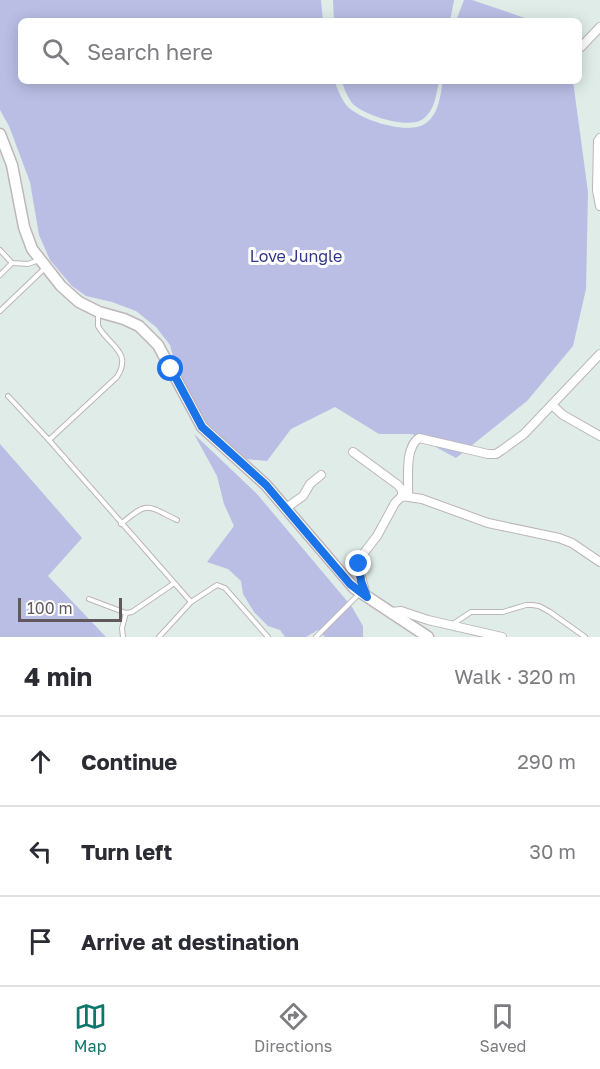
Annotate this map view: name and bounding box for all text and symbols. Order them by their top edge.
search box [18,18,582,84]
icon: search [39,35,72,68]
text: Search here [87,38,213,65]
park label: Love Jungle [250,246,342,266]
route start [157,355,183,381]
route end [345,550,371,576]
scale bar [18,595,122,622]
text: 100 m [27,598,73,618]
text: 4 min [24,661,92,692]
text: Walk · 320 m [454,664,576,688]
icon: ahead [24,745,57,778]
text: Continue [81,748,177,775]
text: 290 m [517,749,576,773]
icon: left [24,835,57,868]
text: Turn left [81,838,172,865]
text: 30 m [529,839,576,863]
icon: arrive [24,925,57,958]
text: Arrive at destination [81,928,299,955]
tab: Map [74,1000,107,1056]
tab: Directions [254,1000,332,1056]
tab: Saved [480,1000,526,1056]

